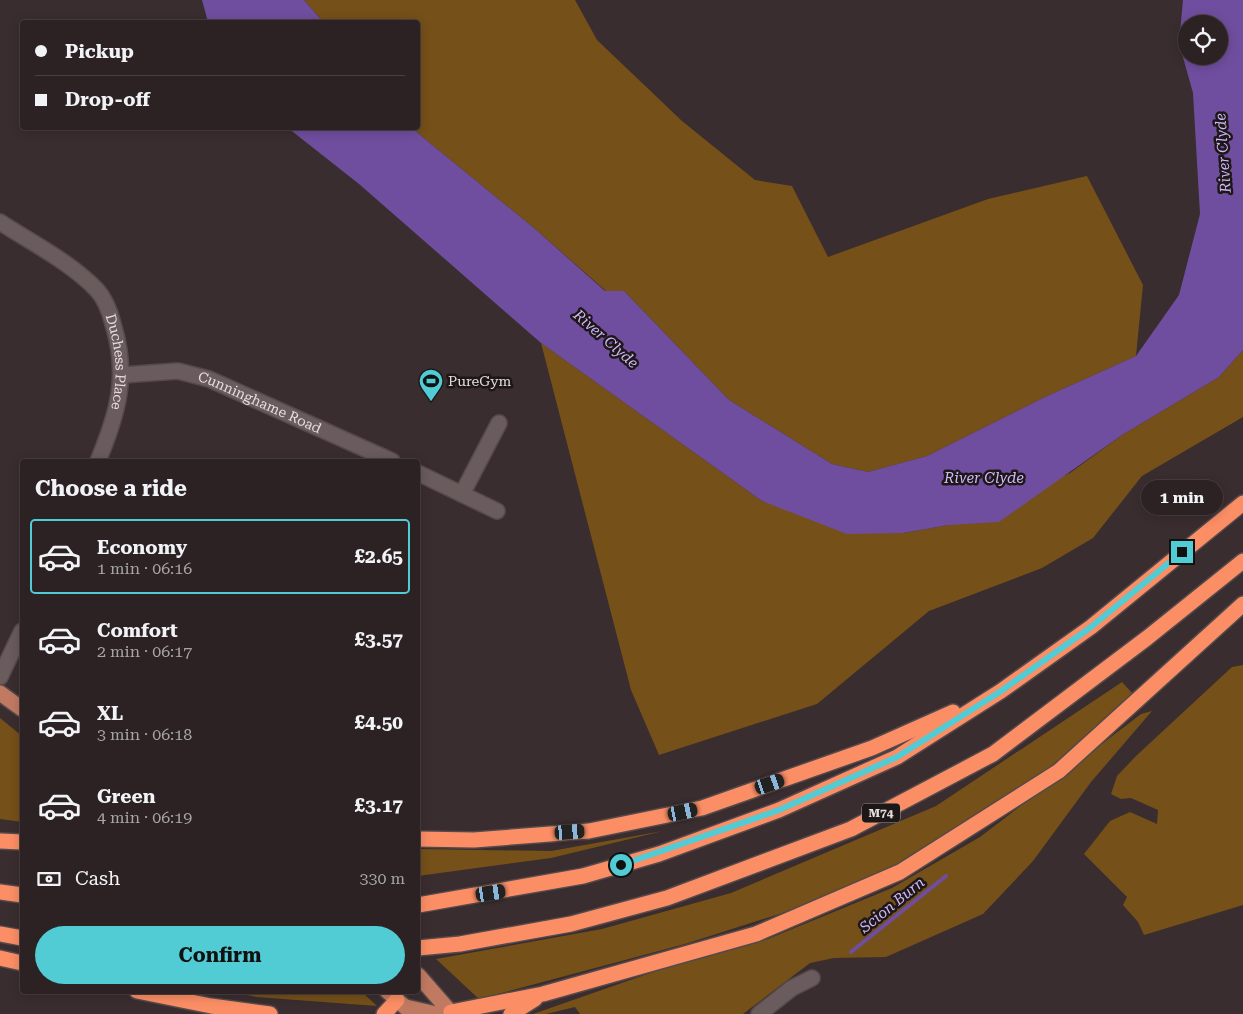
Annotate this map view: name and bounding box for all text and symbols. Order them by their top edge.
map controls [1178,15,1228,65]
button: locate [1178,15,1228,65]
text: Pickup [65,40,134,63]
text: Drop-off [65,88,150,111]
water label: River Clyde [1211,112,1235,194]
water label: River Clyde [569,305,642,372]
street label: Duchess Place [103,312,129,412]
sports icon: PureGym [418,368,444,402]
street label: Cunninghame Road [196,369,324,436]
place label: PureGym [448,373,512,389]
water label: River Clyde [943,469,1024,487]
text: Choose a ride [35,476,187,501]
callout: 1 min [1141,480,1223,514]
text: 1 min [1160,488,1204,507]
icon: car [37,534,82,579]
text: Economy [97,536,187,559]
route end [1171,541,1193,563]
text: £2.65 [354,545,403,568]
text: 1 min · 06:16 [97,559,192,578]
icon: car [37,617,82,662]
text: Comfort [97,619,178,642]
text: £3.57 [354,628,403,651]
text: 2 min · 06:17 [97,642,192,661]
icon: car [37,700,82,745]
text: XL [97,702,123,725]
text: £4.50 [354,711,403,734]
text: 3 min · 06:18 [97,725,192,744]
car [753,772,786,796]
icon: car [37,783,82,828]
text: Green [97,785,155,808]
text: £3.17 [354,794,403,817]
car [666,802,699,822]
road number: M74 [862,804,900,822]
text: 4 min · 06:19 [97,808,192,827]
car [554,823,585,841]
route start [610,854,632,876]
icon: cash [35,865,63,893]
text: Cash [75,867,120,890]
text: 330 m [359,869,405,888]
water label: Scion Burn [855,873,928,937]
car [475,883,506,903]
button: Confirm [35,926,405,984]

